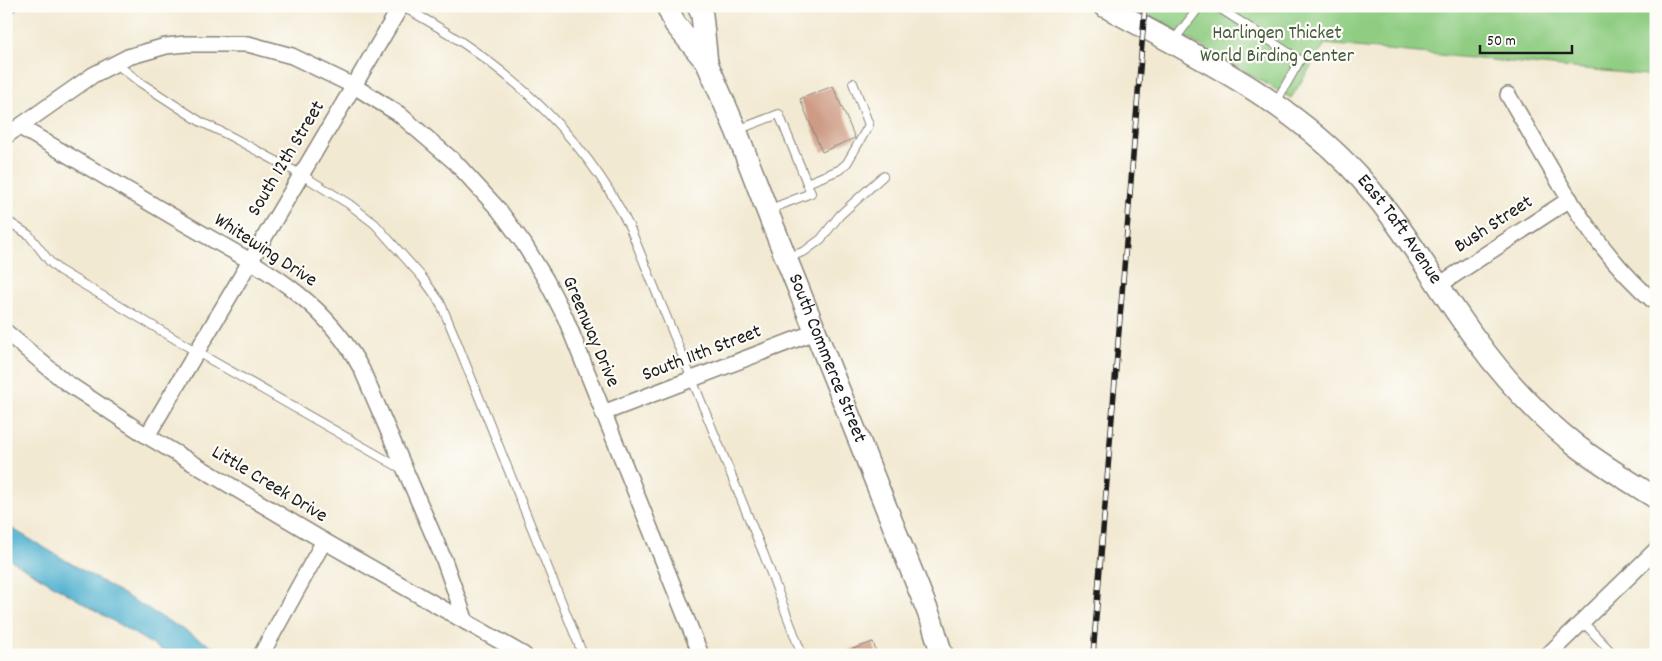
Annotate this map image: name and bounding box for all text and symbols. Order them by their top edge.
park label: Harlingen Thicket World Birding Center [1200,20,1355,71]
scale bar [1480,22,1572,54]
text: 50 m [1487,31,1516,53]
street label: South 12th Street [241,96,333,222]
street label: East Taft Avenue [1350,168,1448,291]
street label: Bush Street [1449,189,1539,261]
street label: Whitewing Drive [208,207,322,295]
street label: South Commerce Street [780,270,873,447]
street label: Greenway Drive [554,272,626,392]
street label: South 11th Street [638,318,766,390]
street label: Little Creek Drive [206,439,333,531]

